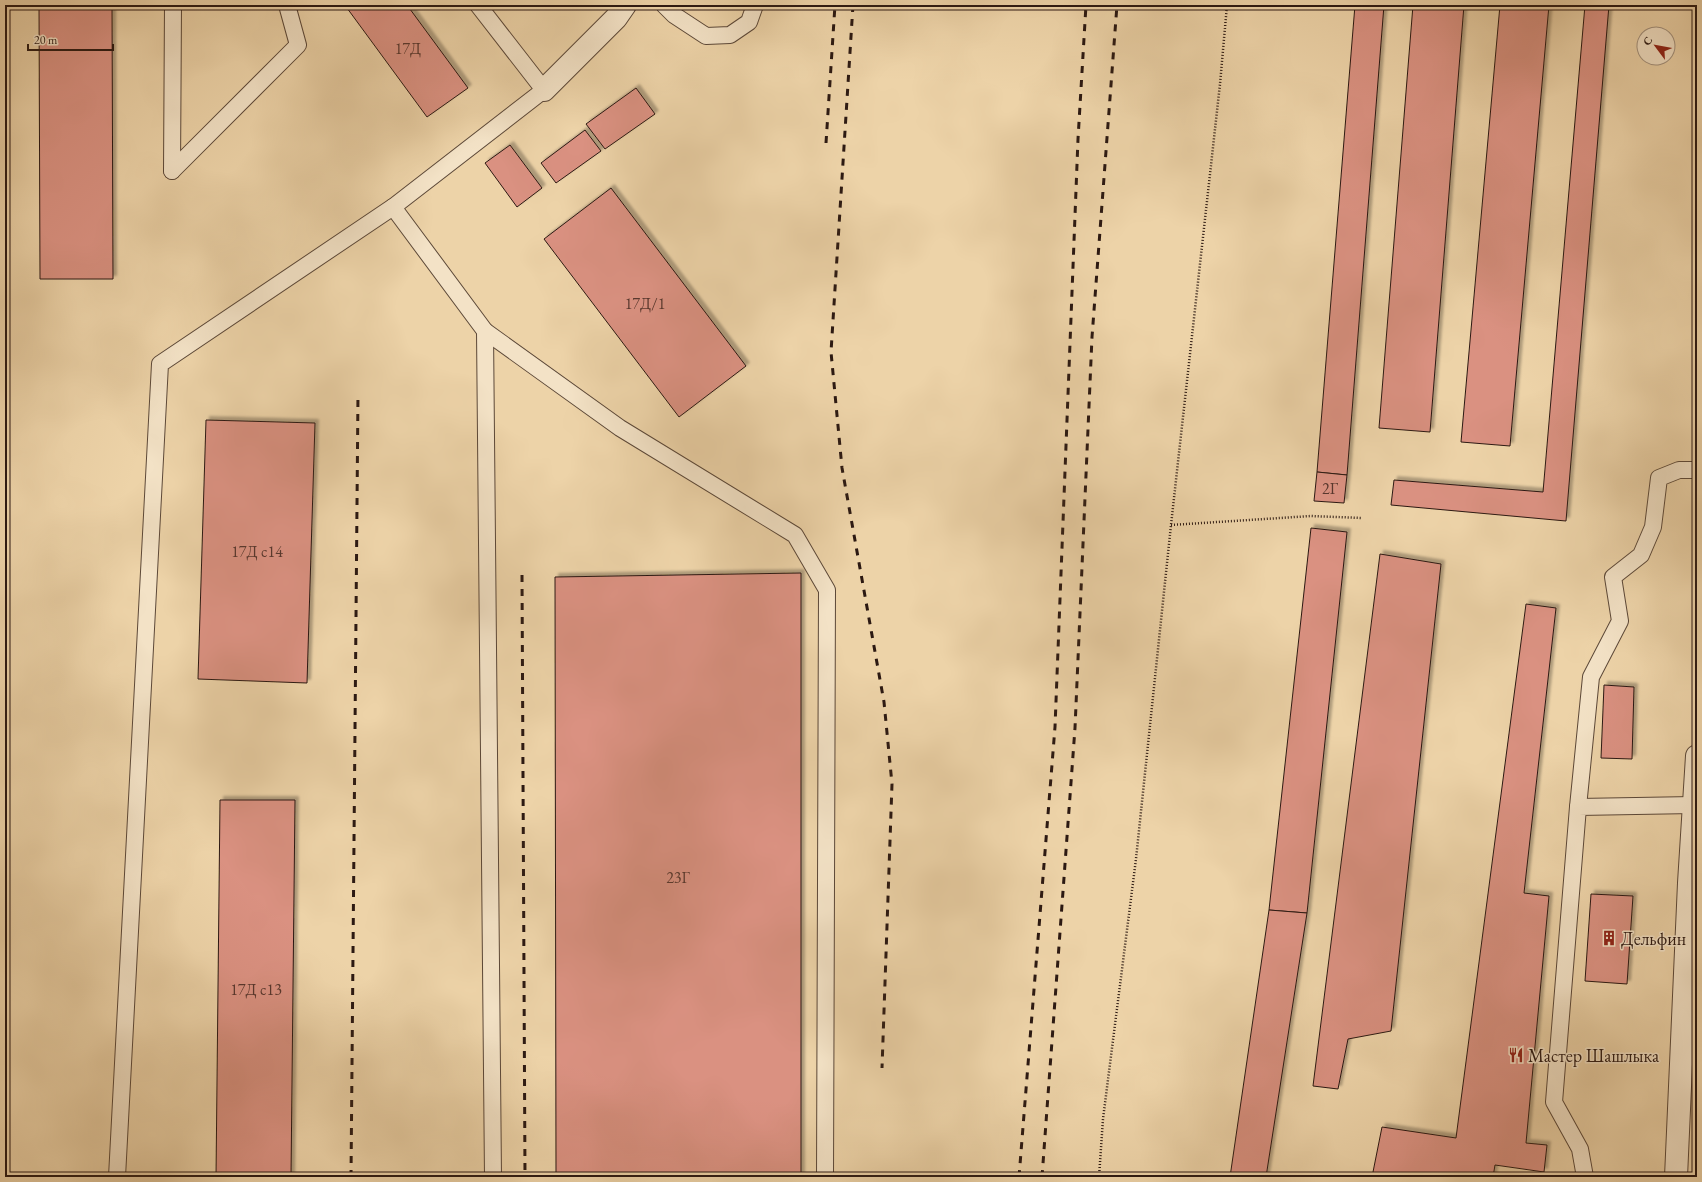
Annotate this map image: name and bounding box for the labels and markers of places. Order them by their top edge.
place label: Дельфин [1621,927,1686,950]
building icon: Дельфин [1600,929,1618,947]
place label: Мастер Шашлыка [1528,1044,1660,1067]
restaurant icon: Мастер Шашлыка [1507,1046,1525,1064]

